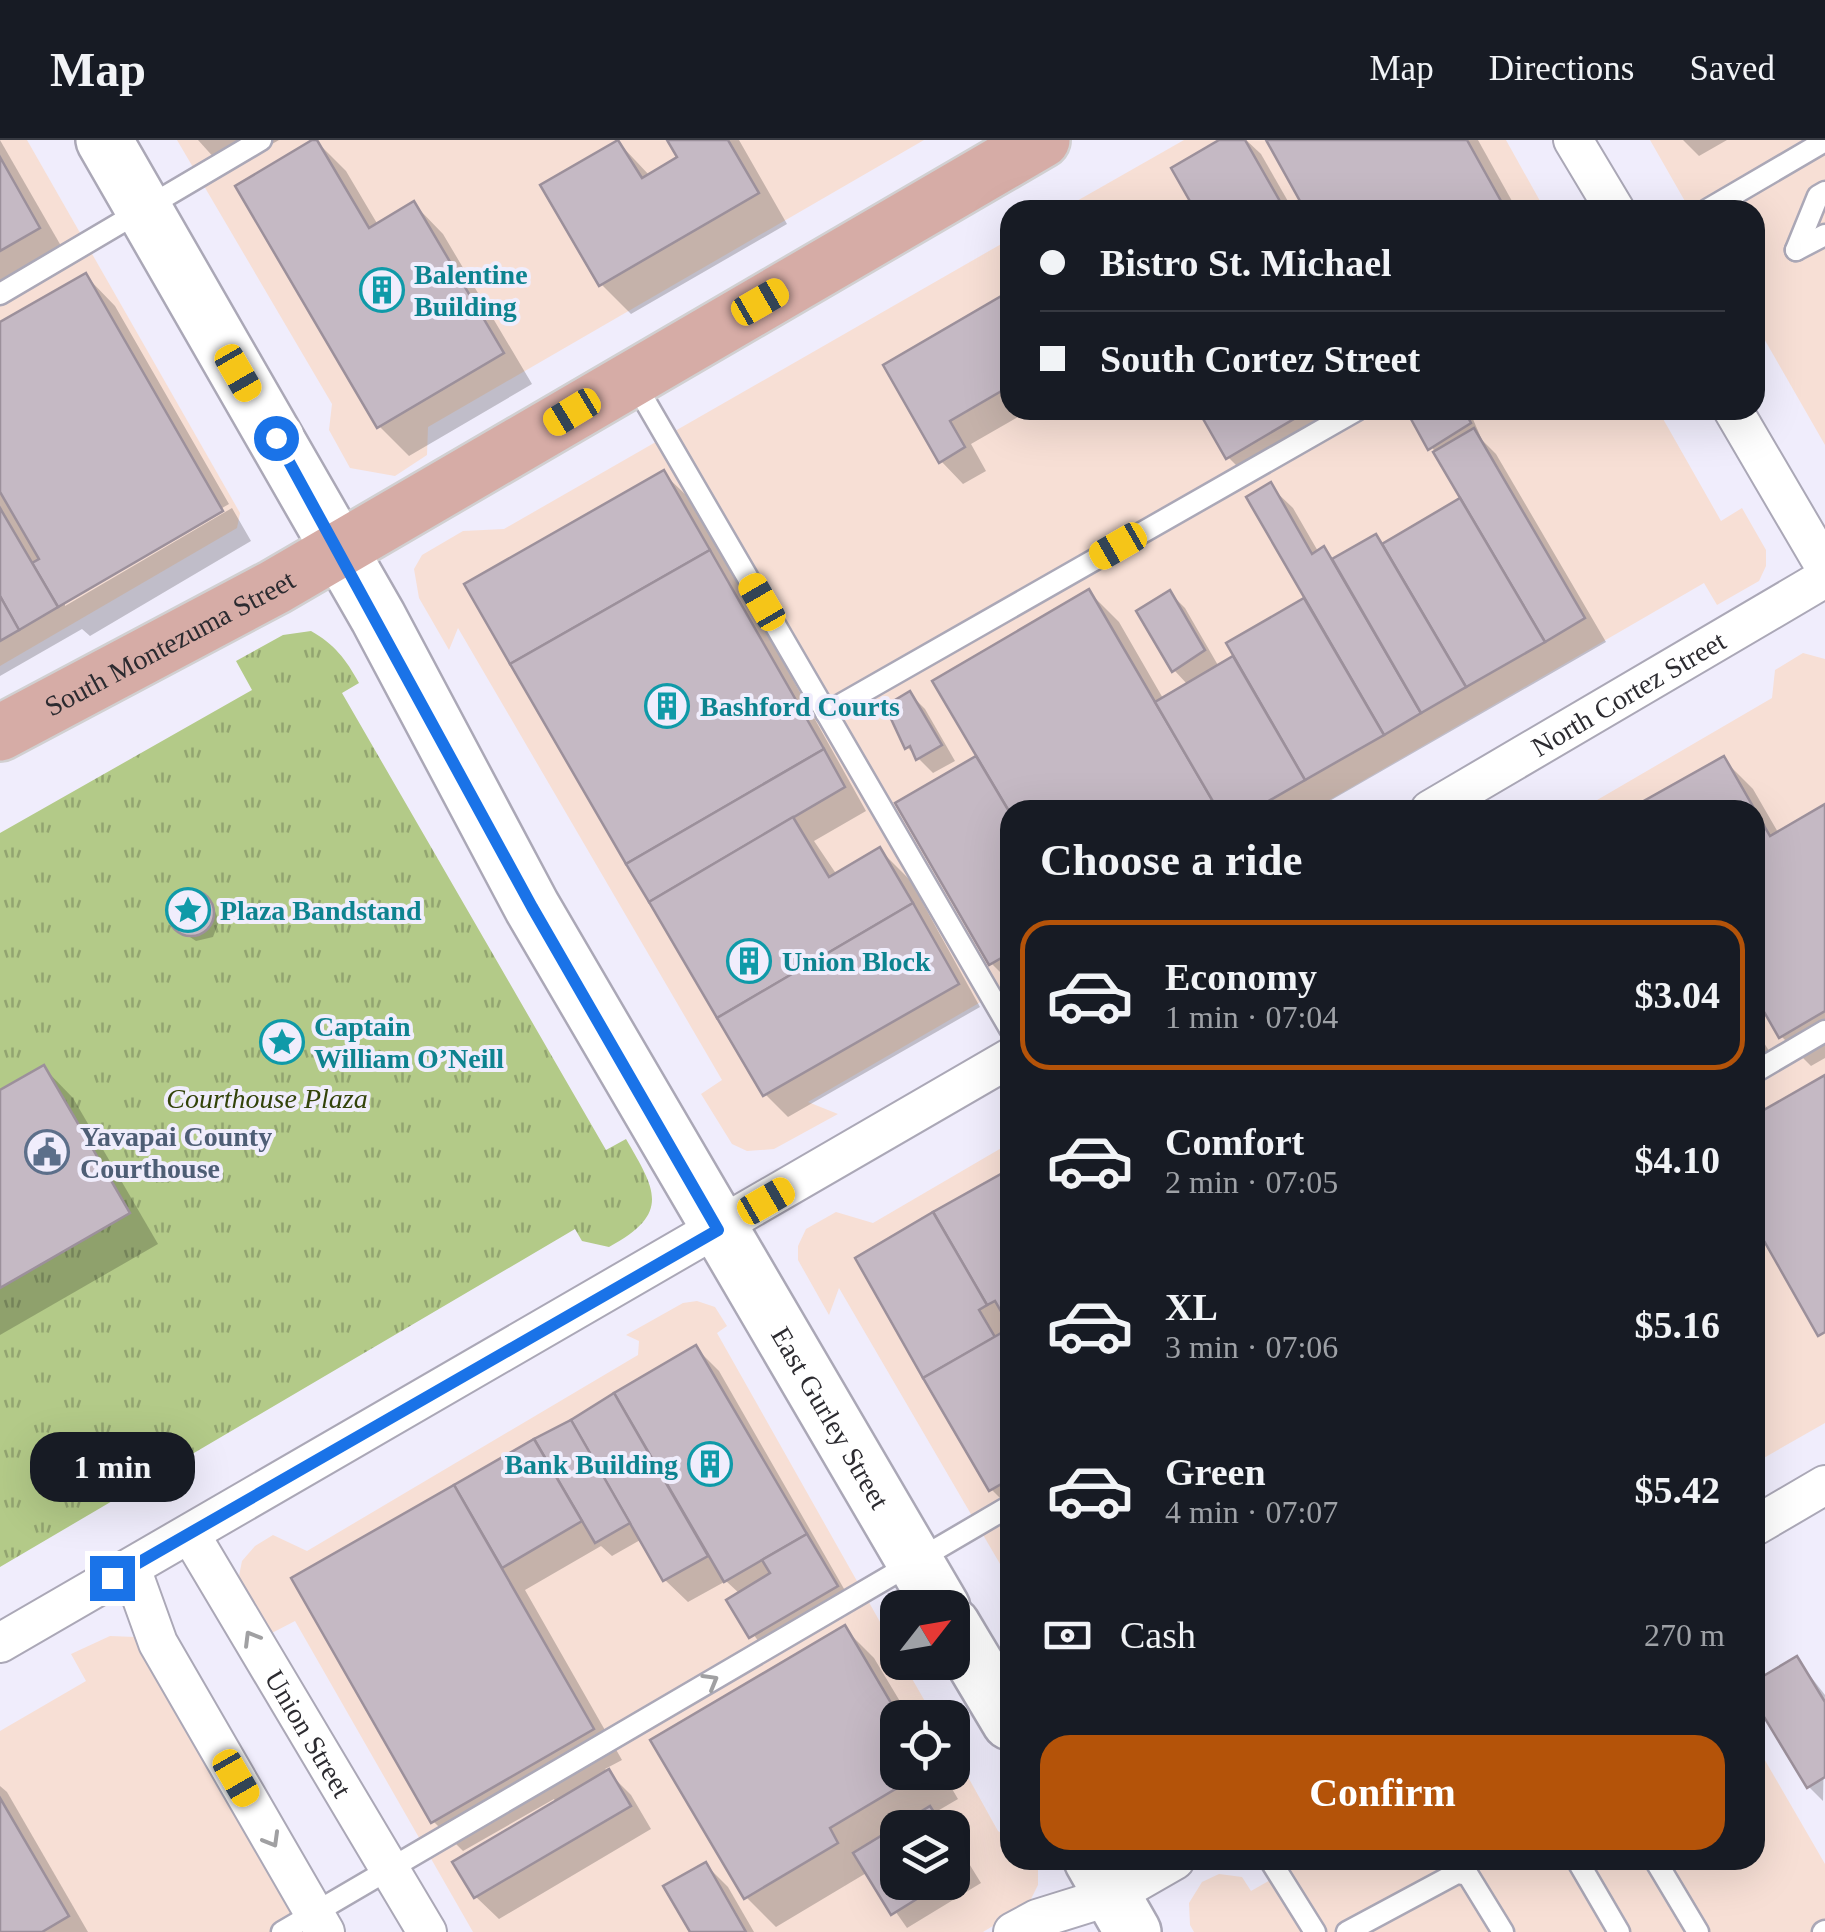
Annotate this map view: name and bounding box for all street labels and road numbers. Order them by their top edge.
street label: South Montezuma Street [39,563,300,722]
street label: North Cortez Street [1526,624,1731,762]
street label: East Gurley Street [765,1321,896,1514]
street label: Union Street [259,1664,359,1803]

